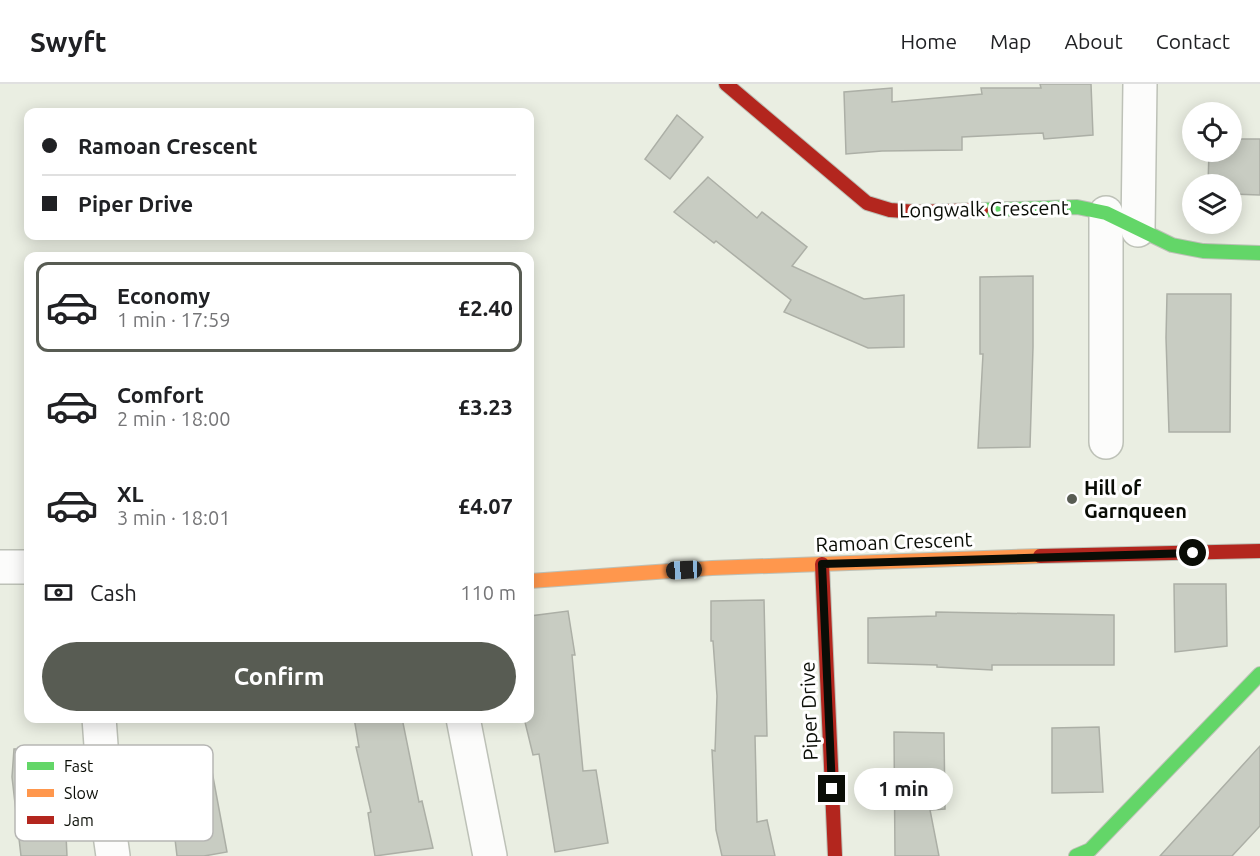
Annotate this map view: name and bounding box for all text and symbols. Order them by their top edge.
text: Swyft [30,26,107,57]
text: Home [900,29,957,53]
text: Map [990,29,1031,53]
text: About [1064,29,1123,53]
text: Contact [1156,29,1230,53]
map controls [1182,102,1242,234]
button: locate [1182,102,1242,162]
text: Ramoan Crescent [78,133,258,158]
button: layers [1182,174,1242,234]
text: Piper Drive [78,191,193,216]
street label: Longwalk Crescent [899,196,1069,221]
icon: car [45,280,99,334]
text: Economy [117,283,210,308]
text: £2.40 [458,295,513,320]
text: 1 min · 17:59 [117,308,231,331]
icon: car [45,379,99,433]
text: Comfort [117,382,204,407]
text: £3.23 [458,394,513,419]
text: 2 min · 18:00 [117,407,231,430]
place label: Hill of Garnqueen [1084,476,1187,522]
icon: car [45,478,99,532]
text: XL [117,481,144,506]
marker: Hill of Garnqueen [1065,492,1079,506]
text: £4.07 [458,493,513,518]
text: 3 min · 18:01 [117,506,231,529]
street label: Ramoan Crescent [815,527,973,556]
route start [1179,539,1206,566]
car [666,560,702,580]
icon: cash [42,576,75,609]
text: Cash [90,580,137,605]
text: 110 m [460,581,516,604]
button: Confirm [42,642,516,711]
street label: Piper Drive [795,661,822,761]
legend [15,745,213,841]
text: Fast [64,757,94,775]
callout: 1 min [853,768,952,810]
route end [818,775,845,802]
text: 1 min [878,777,929,800]
text: Slow [64,784,99,802]
text: Jam [64,811,94,829]

